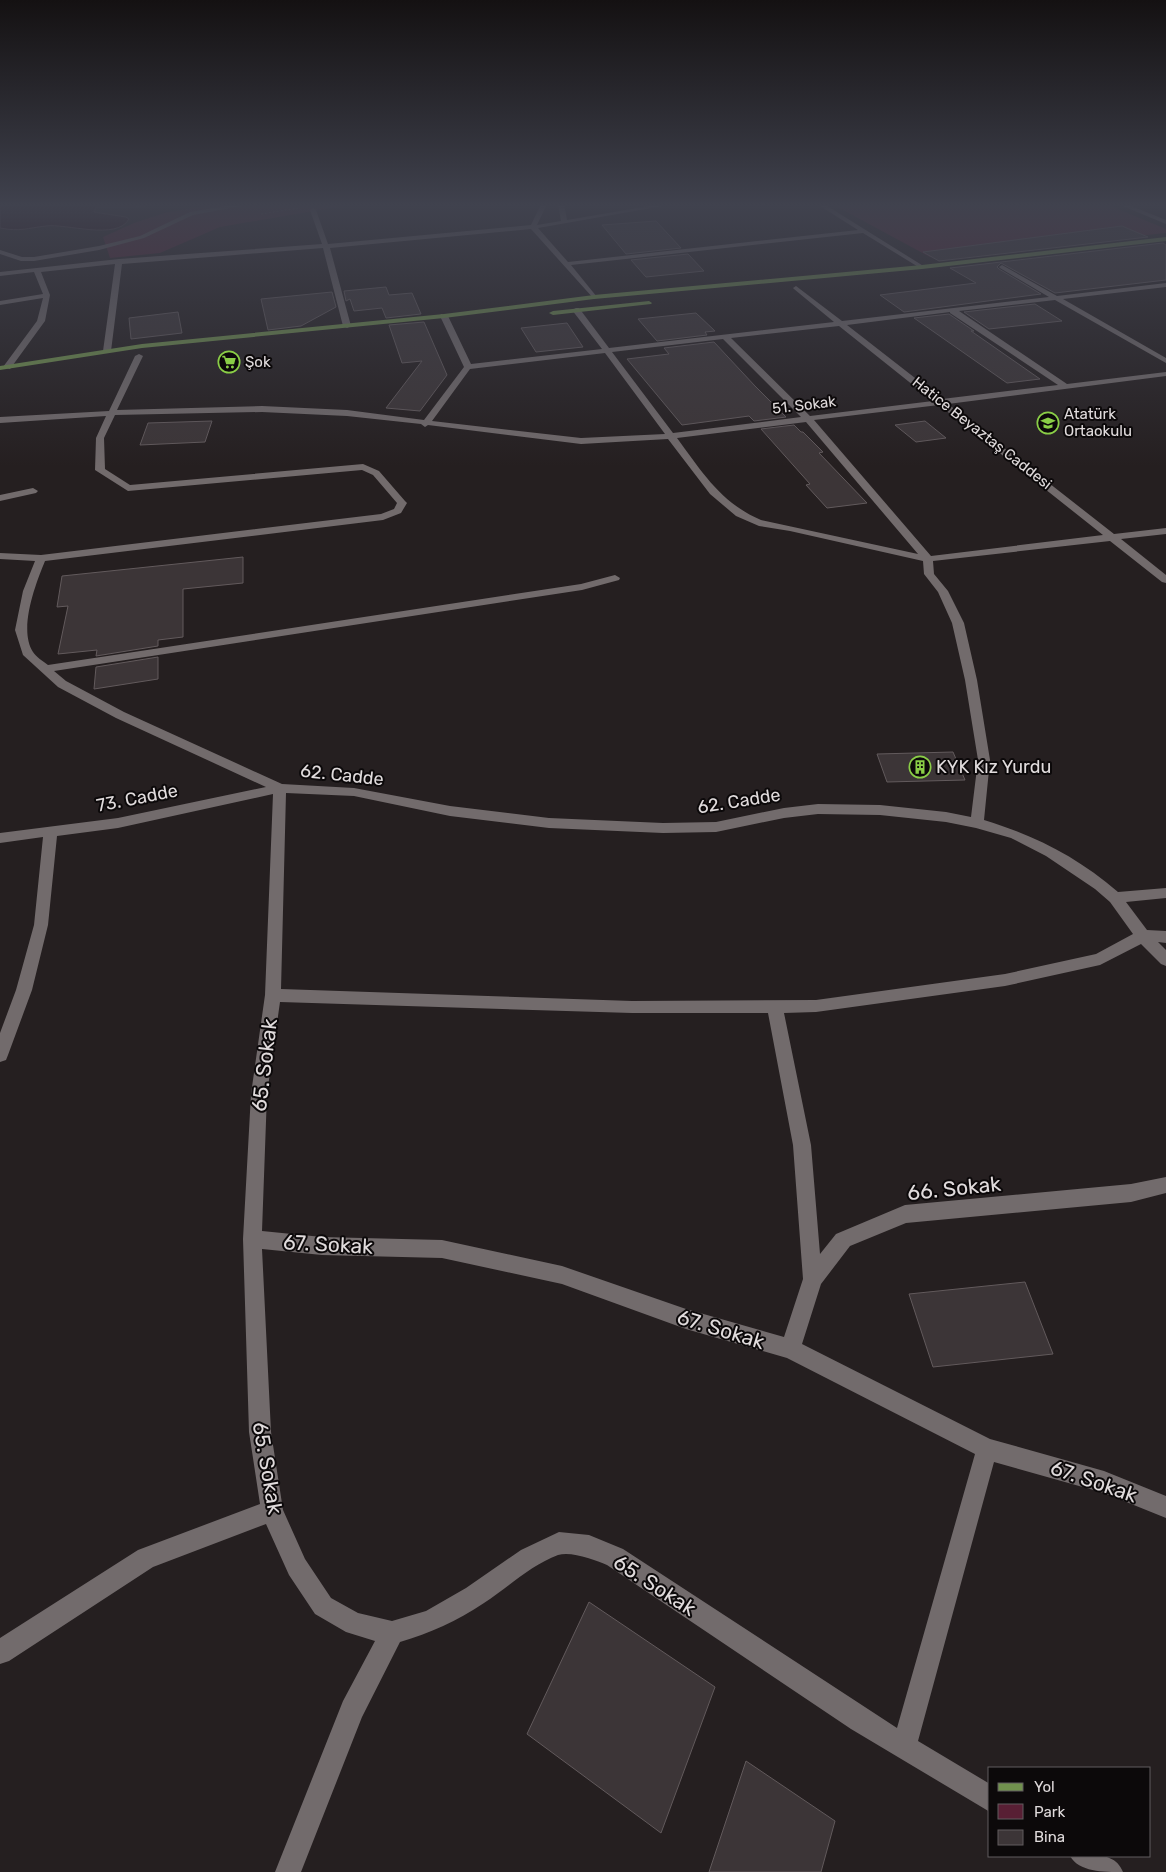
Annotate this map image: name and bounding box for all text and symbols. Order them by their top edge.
supermarket icon: Şok [217,350,241,374]
place label: Şok [245,353,271,371]
street label: Hatice Beyaztaş Caddesi [909,373,1055,493]
street label: 51. Sokak [771,392,837,418]
place label: Atatürk Ortaokulu [1064,405,1132,440]
school or university icon: Atatürk Ortaokulu [1036,411,1060,435]
building icon: KYK Kız Yurdu [908,755,932,779]
place label: KYK Kız Yurdu [936,756,1051,778]
street label: 62. Cadde [299,760,385,790]
street label: 73. Cadde [94,779,180,817]
street label: 62. Cadde [696,784,782,818]
street label: 65. Sokak [246,1017,282,1113]
street label: 66. Sokak [906,1171,1002,1205]
street label: 67. Sokak [282,1229,374,1259]
street label: 67. Sokak [674,1304,768,1354]
street label: 65. Sokak [248,1420,288,1516]
street label: 67. Sokak [1047,1455,1141,1508]
street label: 65. Sokak [609,1549,701,1621]
legend [988,1767,1151,1857]
text: Yol [1034,1778,1055,1796]
text: Park [1034,1803,1065,1821]
text: Bina [1034,1828,1065,1846]

